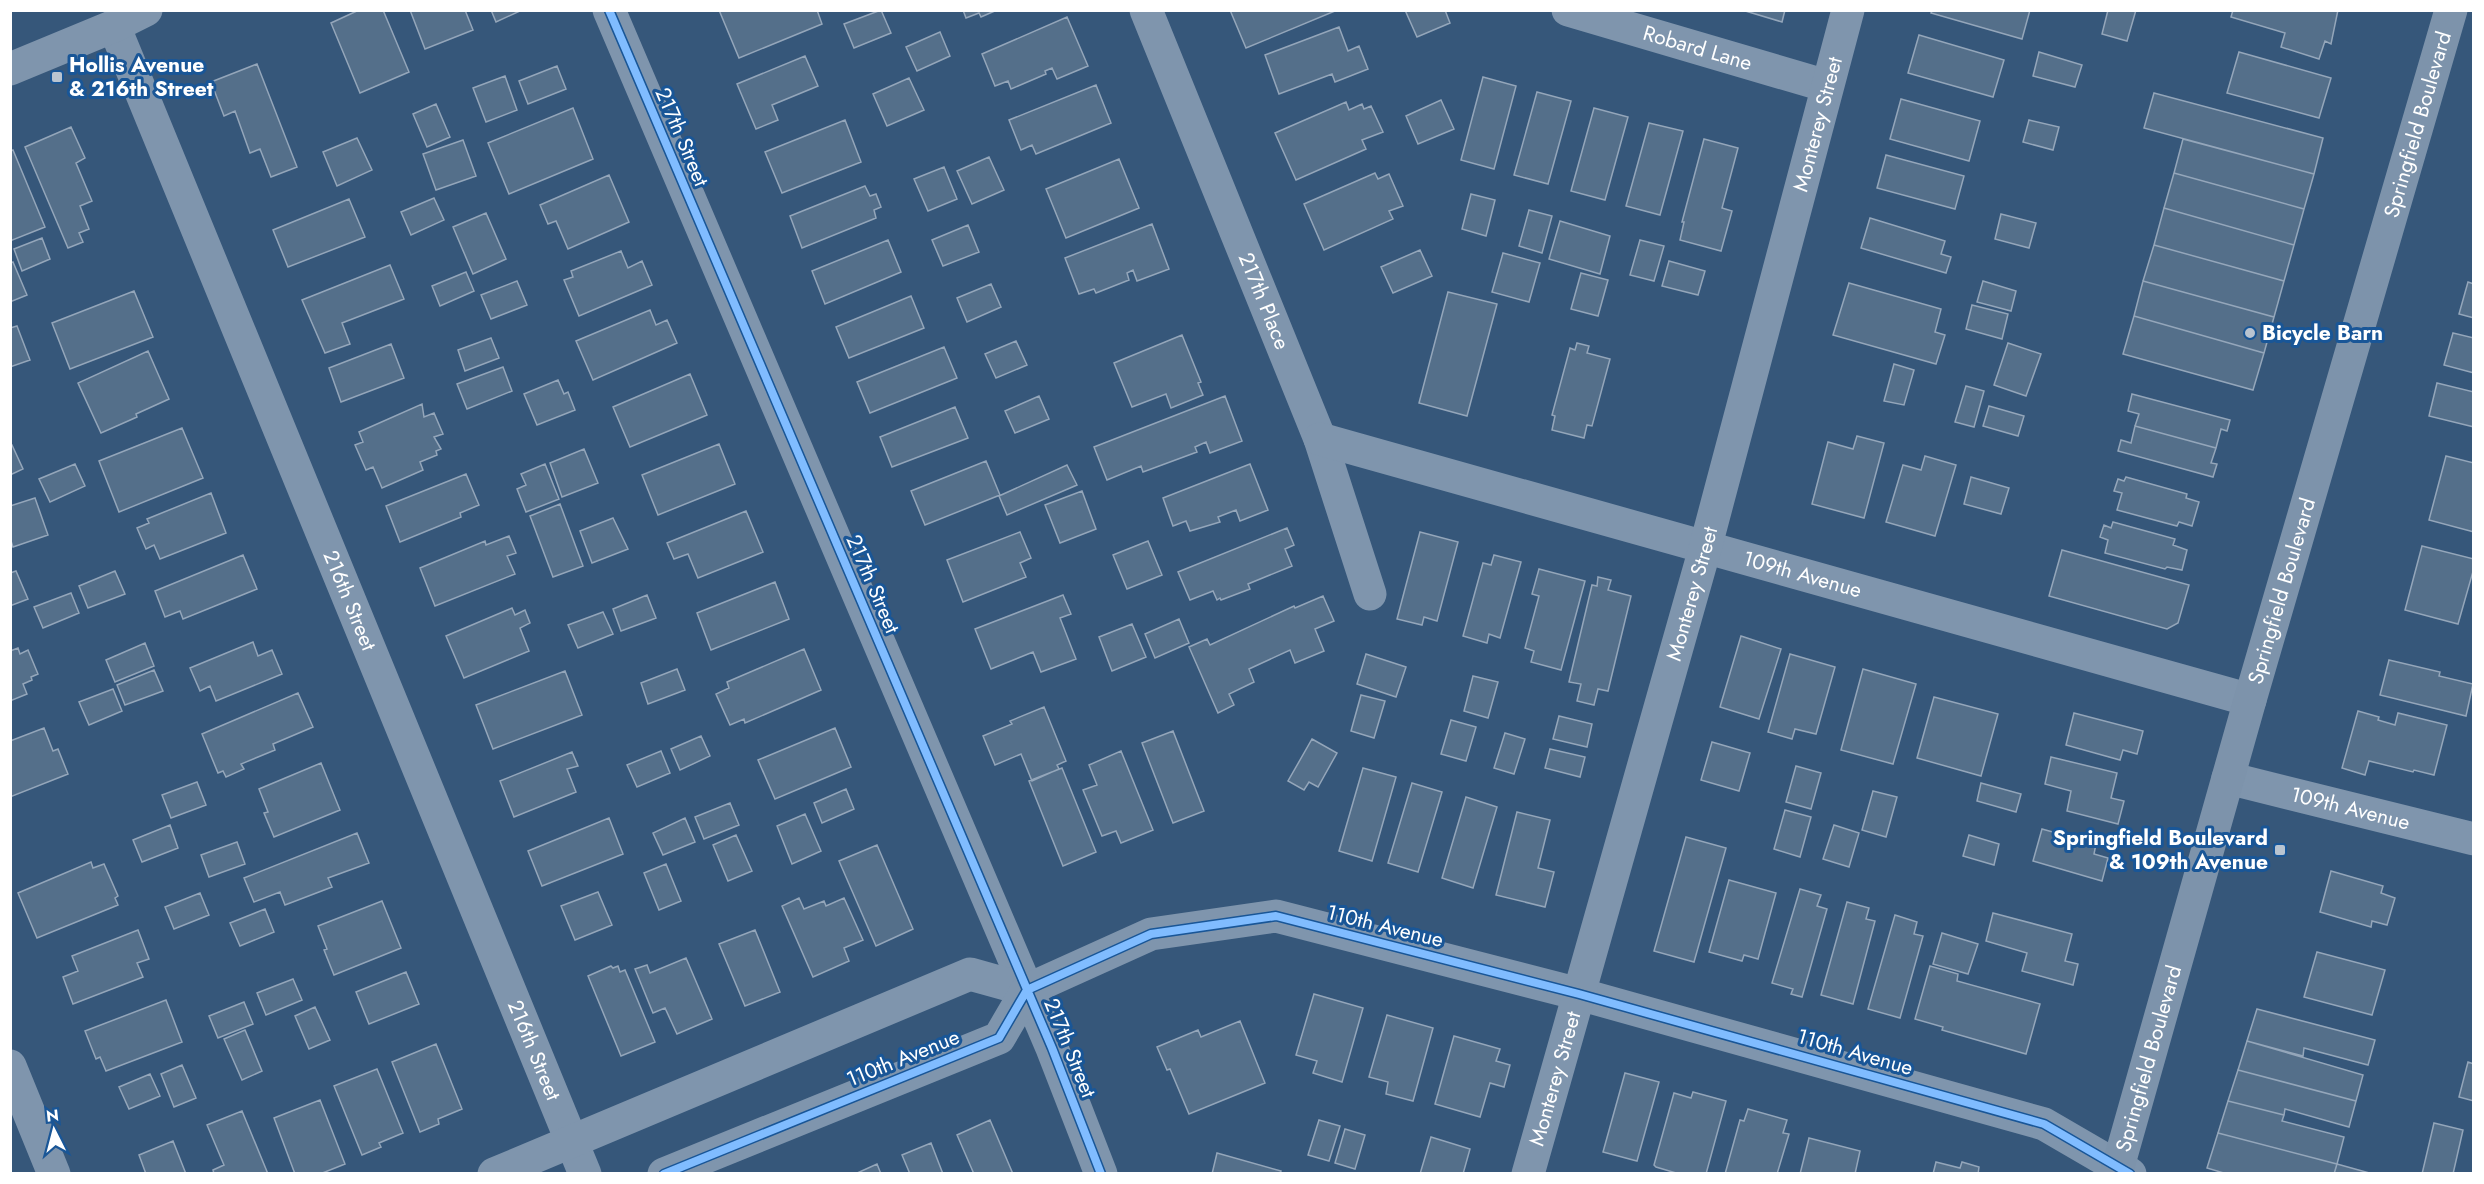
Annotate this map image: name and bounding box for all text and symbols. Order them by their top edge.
street label: Robard Lane [1639,18,1756,78]
street label: Springfield Boulevard [2376,28,2459,221]
place label: Hollis Avenue & 216th Street [69,50,214,104]
street label: Monterey Street [1785,53,1850,195]
marker: Hollis Avenue & 216th Street [50,70,64,84]
street label: 217th Street [648,83,716,191]
street label: 217th Place [1231,248,1297,354]
place label: Bicycle Barn [2262,318,2383,348]
marker: Bicycle Barn [2243,326,2257,340]
street label: Springfield Boulevard [2240,494,2323,688]
street label: Monterey Street [1659,523,1725,665]
street label: 217th Street [839,530,907,638]
street label: 109th Avenue [1740,543,1865,605]
street label: 216th Street [316,546,384,655]
street label: 109th Avenue [2287,779,2413,838]
place label: Springfield Boulevard & 109th Avenue [2053,823,2268,877]
marker: Springfield Boulevard & 109th Avenue [2273,843,2287,857]
street label: 110th Avenue [1324,897,1447,955]
street label: Springfield Boulevard [2108,962,2189,1155]
street label: 217th Street [1036,994,1104,1102]
street label: 216th Street [500,995,568,1105]
street label: Monterey Street [1522,1008,1588,1149]
street label: 110th Avenue [1794,1021,1917,1083]
street label: 110th Avenue [842,1022,964,1094]
north arrow [24,1100,84,1160]
text: N [45,1103,60,1128]

